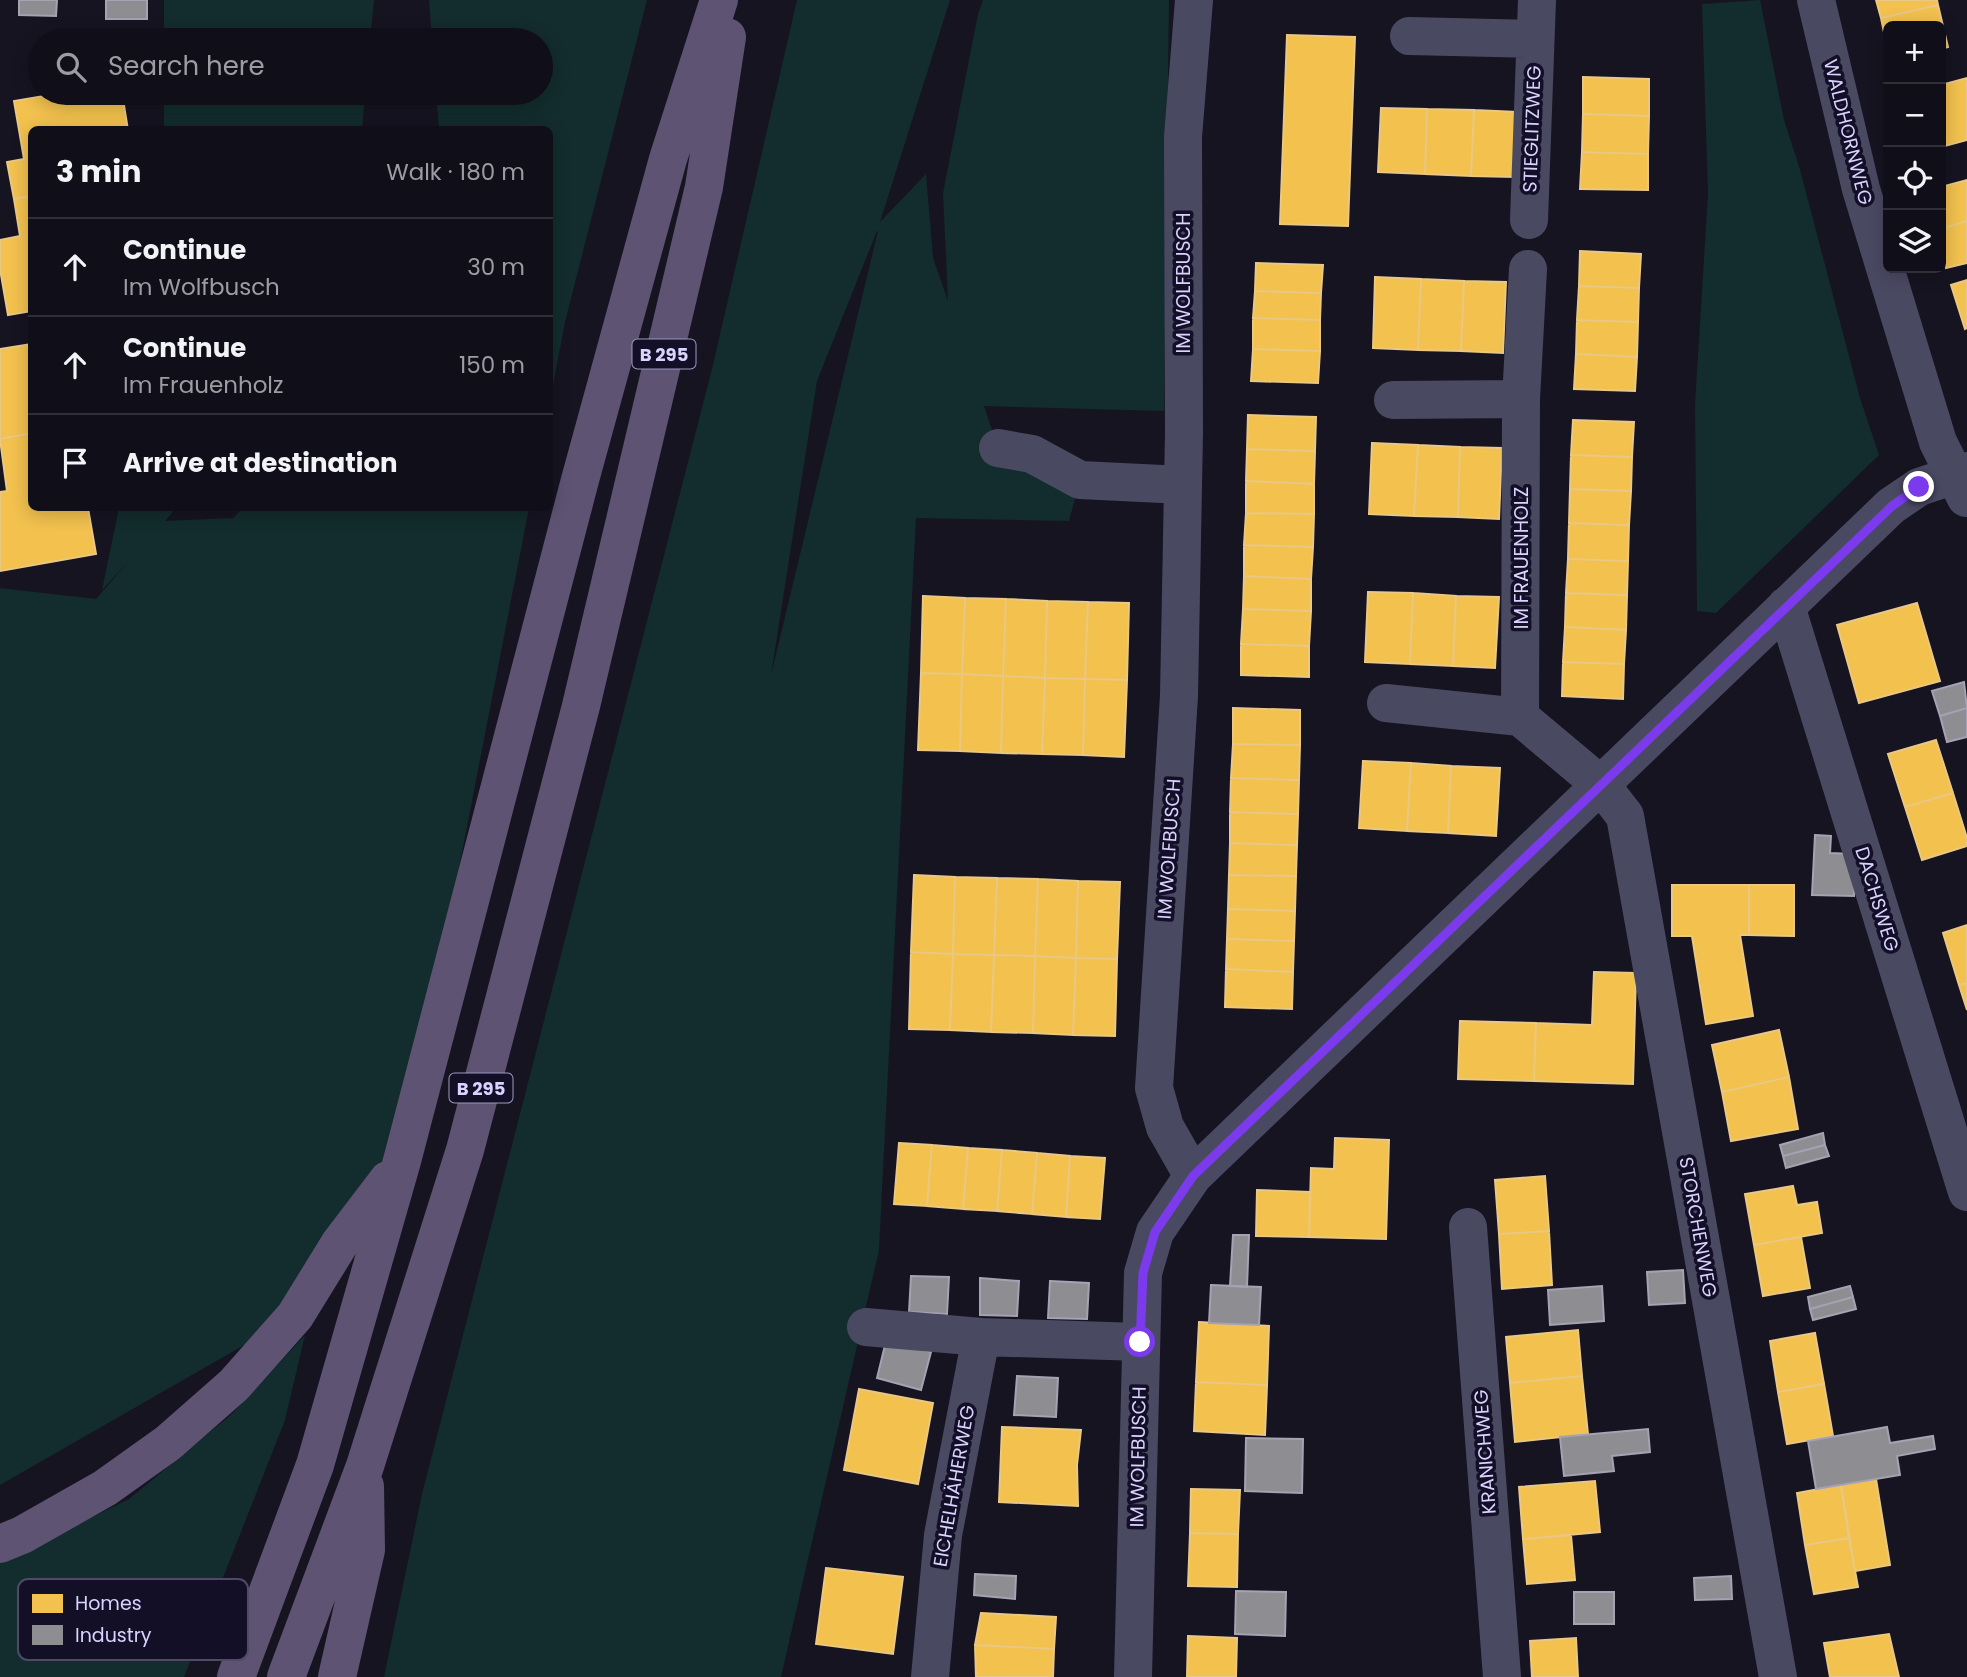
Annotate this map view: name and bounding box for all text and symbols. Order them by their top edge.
map controls [1883,21,1946,273]
button: + [1883,21,1946,84]
search box [28,28,553,105]
icon: search [52,48,90,86]
text: Search here [108,48,265,84]
street label: WALDHORNWEG [1817,56,1879,208]
street label: STIEGLITZWEG [1516,65,1548,193]
button: − [1883,84,1946,147]
button: locate [1883,147,1946,210]
text: 3 min [56,150,141,193]
text: Walk · 180 m [386,156,525,188]
button: layers [1883,210,1946,273]
street label: IM WOLFBUSCH [1170,213,1197,353]
text: Continue [123,232,246,268]
icon: ahead [56,248,94,286]
text: 30 m [467,251,525,283]
text: Im Wolfbusch [123,271,280,303]
text: Continue [123,330,246,366]
road number: B 295 [632,340,696,368]
icon: ahead [56,346,94,384]
text: 150 m [459,349,525,381]
text: Im Frauenholz [123,369,283,401]
icon: arrive [56,444,94,482]
text: Arrive at destination [123,445,398,481]
route end [1903,471,1934,502]
street label: IM FRAUENHOLZ [1508,487,1535,629]
street label: IM WOLFBUSCH [1151,778,1187,920]
street label: DACHSWEG [1848,843,1906,955]
road number: B 295 [449,1073,512,1102]
street label: STORCHENWEG [1672,1155,1724,1299]
route start [1124,1326,1155,1357]
street label: IM WOLFBUSCH [1123,1386,1153,1528]
street label: KRANICHWEG [1467,1389,1503,1515]
street label: EICHELHÄHERWEG [926,1403,982,1569]
legend [18,1579,248,1660]
text: Homes [75,1590,142,1617]
text: Industry [75,1622,152,1649]

